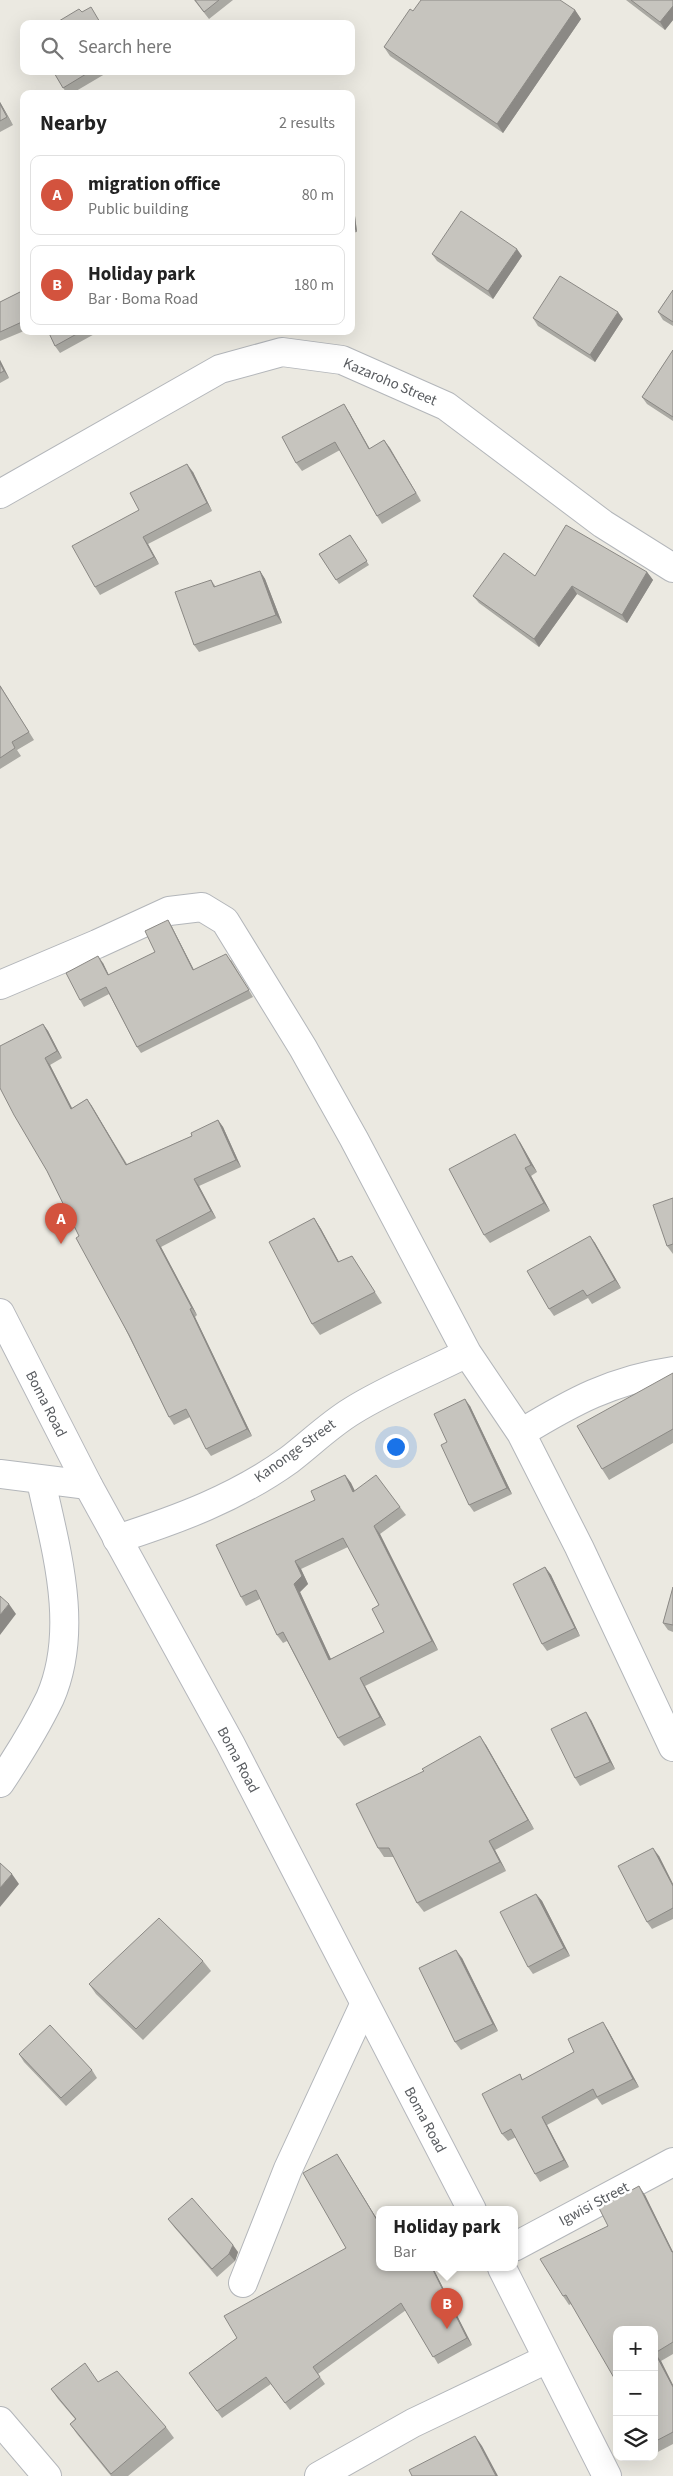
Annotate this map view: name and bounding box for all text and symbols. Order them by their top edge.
search box [20,20,355,75]
icon: search [38,34,66,62]
text: Search here [78,34,172,61]
text: Nearby [40,108,107,138]
text: 2 results [279,112,335,134]
text: migration office [88,171,221,198]
text: A [52,184,62,206]
text: 80 m [302,184,334,206]
text: Public building [88,198,188,220]
text: Holiday park [88,261,195,288]
text: B [52,274,62,296]
text: 180 m [294,274,334,296]
text: Bar · Boma Road [88,288,198,310]
street label: Kazaroho Street [340,353,440,411]
pin: A [45,1203,77,1244]
street label: Boma Road [20,1367,72,1441]
street label: Kanonge Street [250,1414,340,1488]
your location [383,1434,409,1460]
street label: Boma Road [212,1723,264,1797]
street label: Boma Road [399,2083,451,2157]
street label: Igwisi Street [555,2177,633,2231]
popup [376,2206,518,2271]
text: Holiday park [393,2214,501,2241]
text: Bar [393,2241,416,2263]
pin: B [431,2288,463,2329]
map controls [613,2326,658,2461]
button: + [613,2326,658,2371]
button: − [613,2371,658,2416]
button: layers [613,2416,658,2461]

